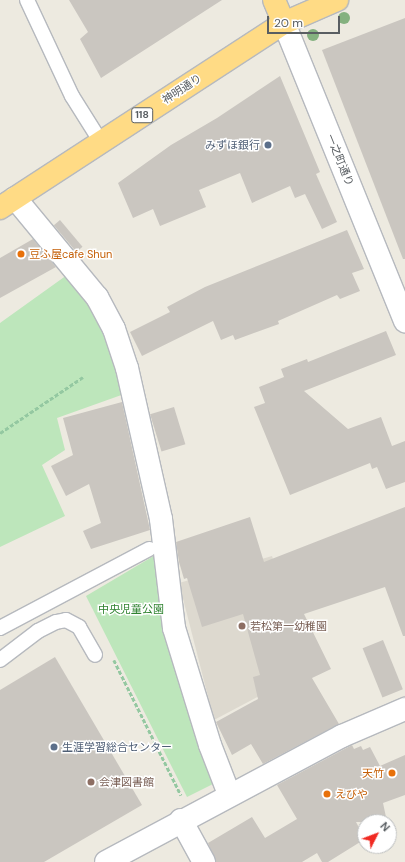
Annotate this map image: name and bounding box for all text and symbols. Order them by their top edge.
scale bar [269,8,342,34]
text: 20 m [274,15,303,31]
street label: 神明通り [160,71,204,107]
road number: 118 [131,107,153,123]
street label: 一之町通り [324,132,356,188]
place label: みずほ銀行 [205,138,260,152]
marker: みずほ銀行 [263,140,273,150]
place label: 豆ふ屋cafe Shun [29,247,112,261]
marker: 豆ふ屋cafe Shun [16,249,26,259]
park label: 中央児童公園 [98,602,164,616]
place label: 若松第一幼稚園 [250,619,327,633]
marker: 若松第一幼稚園 [237,621,247,631]
place label: 生涯学習総合センター [62,740,172,754]
marker: 生涯学習総合センター [49,742,59,752]
place label: 天竹 [362,766,384,780]
marker: 天竹 [387,768,397,778]
place label: 会津図書館 [99,775,154,789]
marker: 会津図書館 [86,777,96,787]
place label: えびや [335,787,368,801]
marker: えびや [322,789,332,799]
north arrow [357,814,397,854]
text: N [377,819,393,834]

